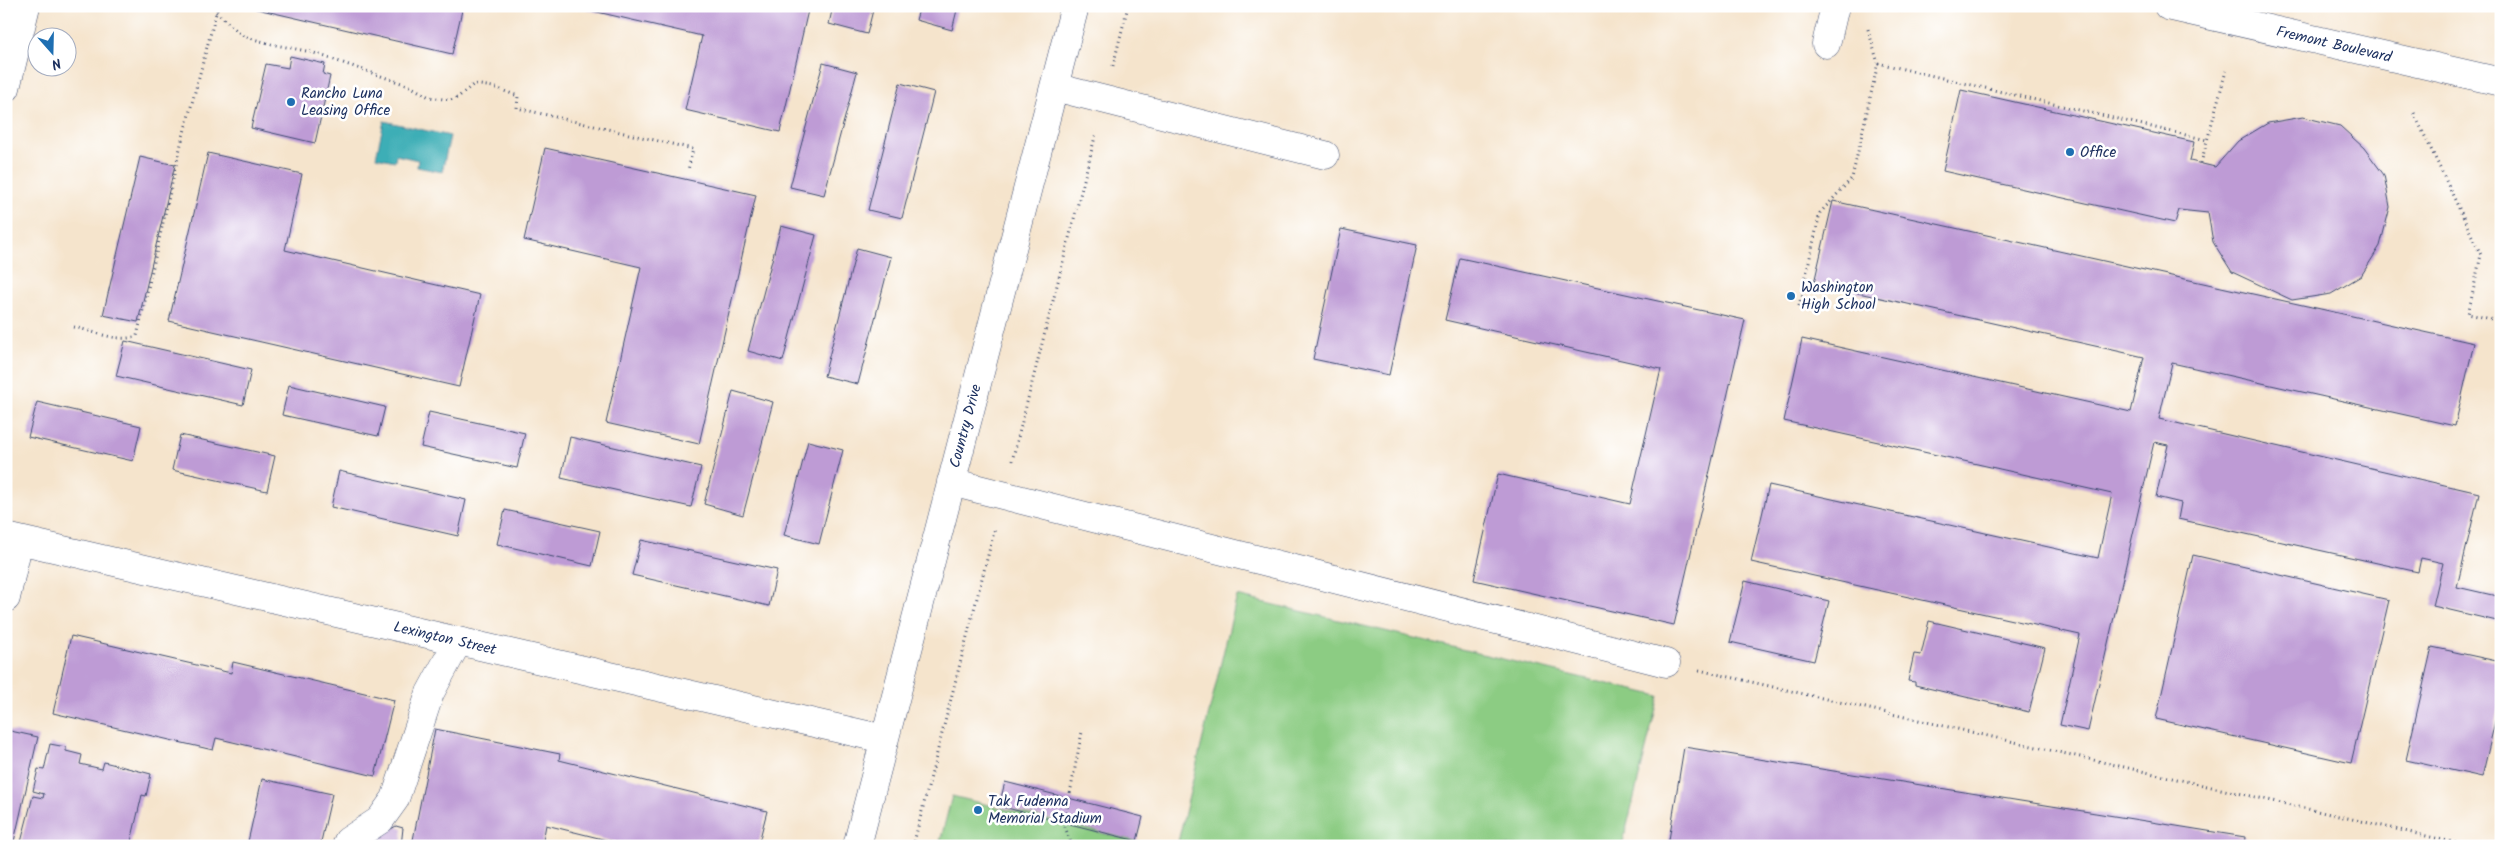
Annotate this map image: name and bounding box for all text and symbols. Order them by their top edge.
street label: Fremont Boulevard [2274,20,2394,70]
north arrow [28,28,78,78]
text: N [48,51,64,75]
place label: Rancho Luna Leasing Office [301,82,391,123]
marker: Rancho Luna Leasing Office [285,96,297,108]
place label: Office [2080,141,2116,165]
marker: Office [2064,146,2076,158]
place label: Washington High School [1801,276,1876,317]
marker: Washington High School [1785,290,1797,302]
street label: Country Drive [943,381,989,471]
street label: Lexington Street [391,616,499,662]
place label: Tak Fudenna Memorial Stadium [988,790,1102,831]
marker: Tak Fudenna Memorial Stadium [972,804,984,816]

